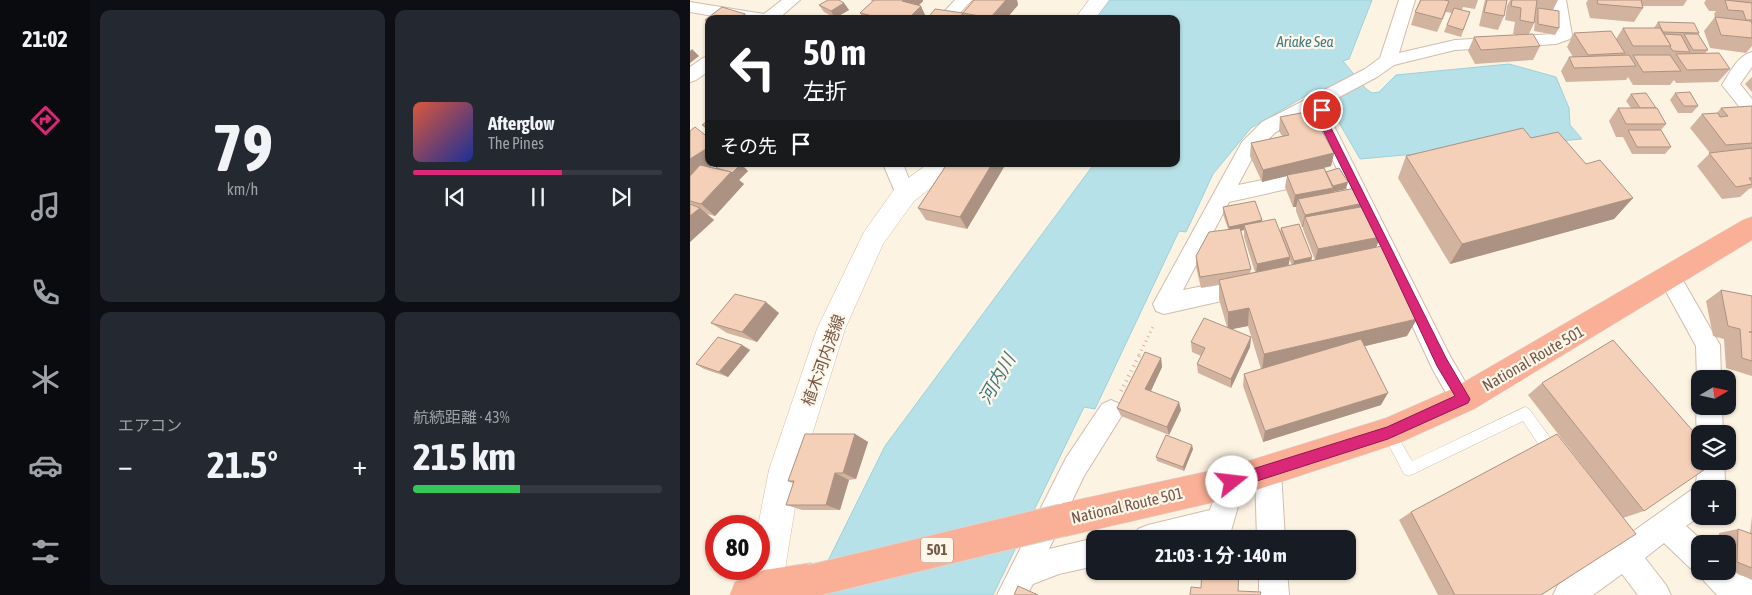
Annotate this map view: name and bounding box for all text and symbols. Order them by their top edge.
text: 21:02 [22,26,68,52]
text: 50 m [803,32,866,72]
water label: Ariake Sea [1275,33,1334,50]
icon: left [720,35,785,100]
text: 左折 [803,78,847,104]
pin [1301,89,1343,131]
icon: arrive [1308,96,1336,124]
icon: directions [28,103,63,138]
text: 79 [212,110,273,185]
text: Afterglow [488,112,555,134]
icon: arrive [787,130,815,158]
text: The Pines [488,134,544,152]
text: その先 [720,135,777,157]
text: km/h [227,180,258,198]
icon: previous [441,183,469,211]
icon: pause [524,183,552,211]
icon: next [607,183,635,211]
icon: music [28,189,63,224]
icon: phone [28,275,63,310]
street label: 植木河内港線 [798,312,848,408]
street label: National Route 501 [1479,322,1587,394]
water label: 河内川 [974,348,1020,407]
icon: climate [28,362,63,397]
north arrow [1691,370,1736,415]
map controls [1691,370,1736,580]
text: 航続距離 · 43% [413,408,510,426]
text: エアコン [118,416,182,434]
button: layers [1691,425,1736,470]
text: 215 km [413,435,516,478]
text: 21.5° [207,443,278,486]
icon: car [28,448,63,483]
text: − [118,449,133,481]
text: + [352,449,367,481]
position arrow [1205,455,1257,507]
button: + [1691,480,1736,525]
street label: National Route 501 [1069,483,1185,527]
speed limit sign: 80 [705,515,770,580]
icon: filters [28,534,63,569]
button: − [1691,535,1736,580]
road number: 501 [921,538,953,562]
text: 21:03 · 1 分 · 140 m [1155,544,1287,566]

